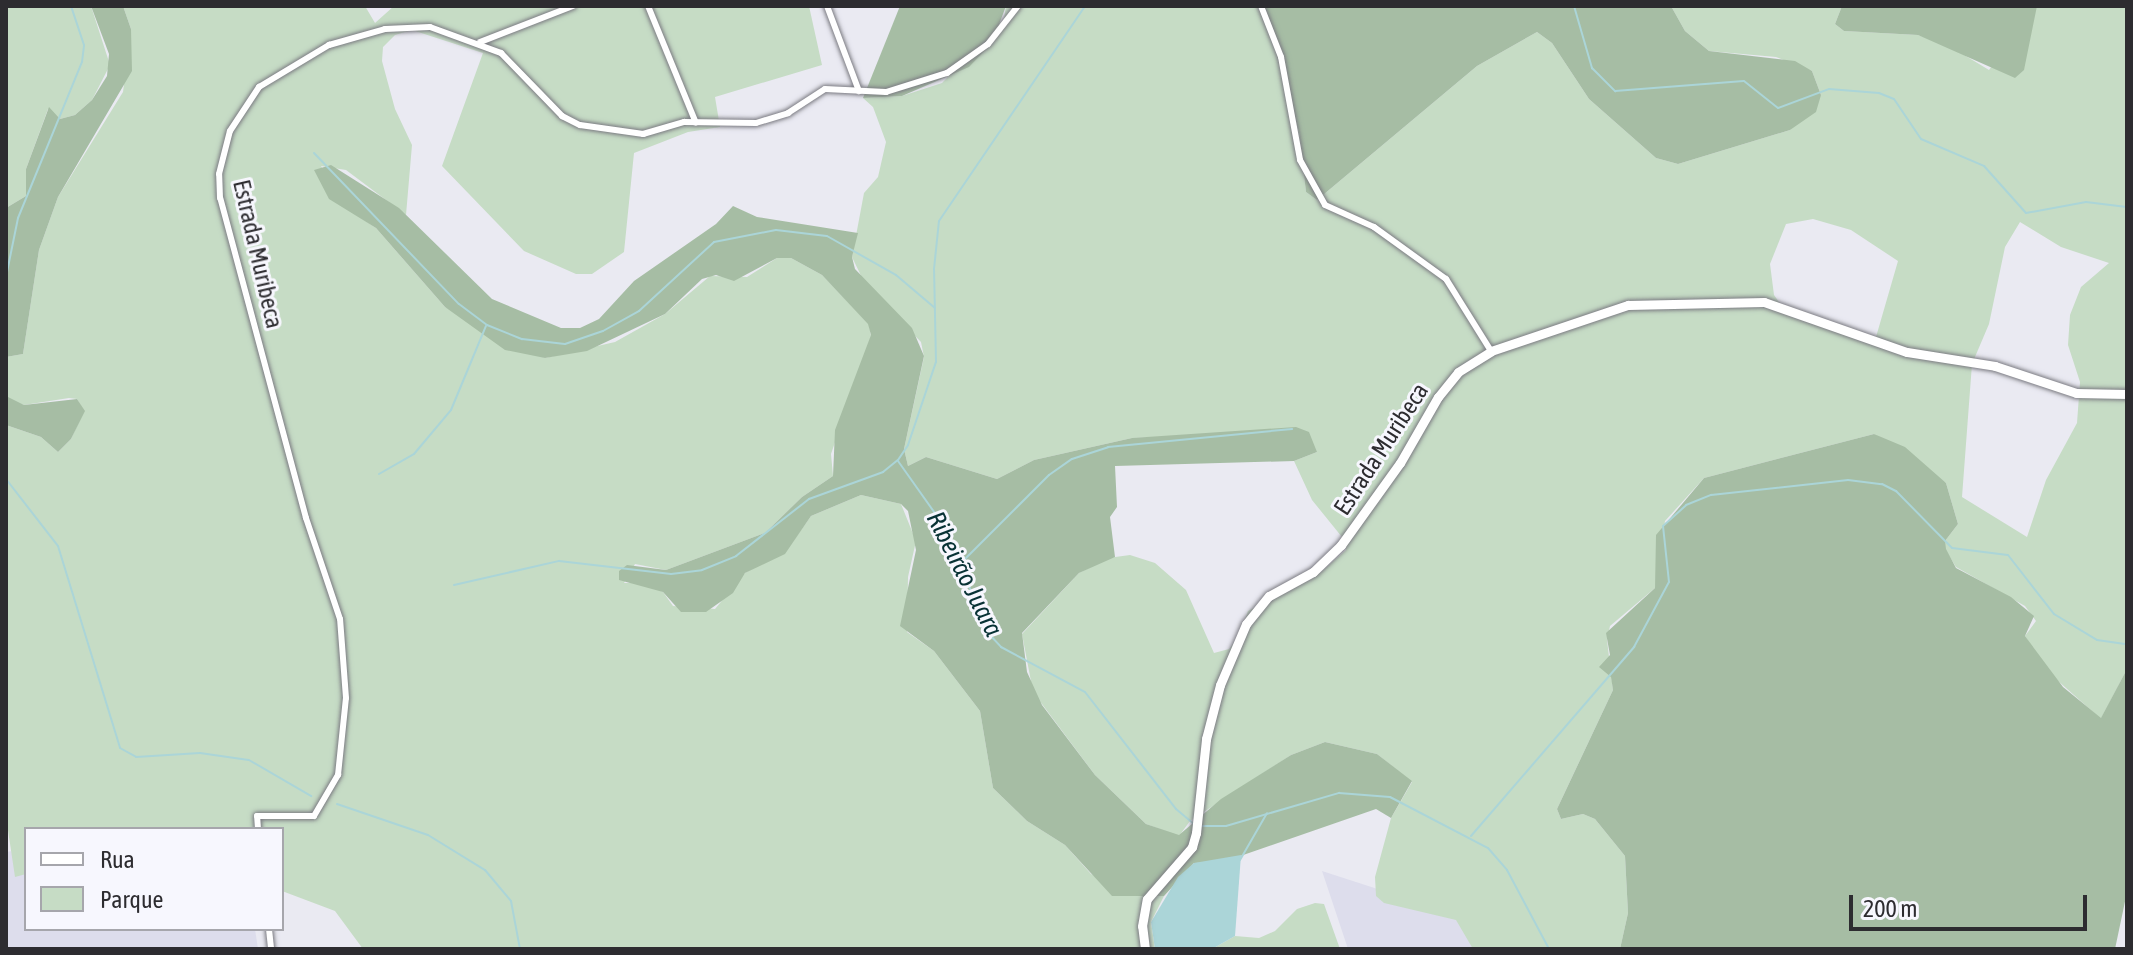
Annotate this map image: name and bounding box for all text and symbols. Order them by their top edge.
street label: Estrada Muribeca [227,177,289,331]
street label: Estrada Muribeca [1328,378,1434,520]
water label: Ribeirão Juara [919,506,1009,642]
legend [24,827,284,931]
text: Rua [100,846,135,873]
scale bar [1853,879,2091,929]
text: Parque [100,886,163,913]
text: 200 m [1863,895,1917,922]

